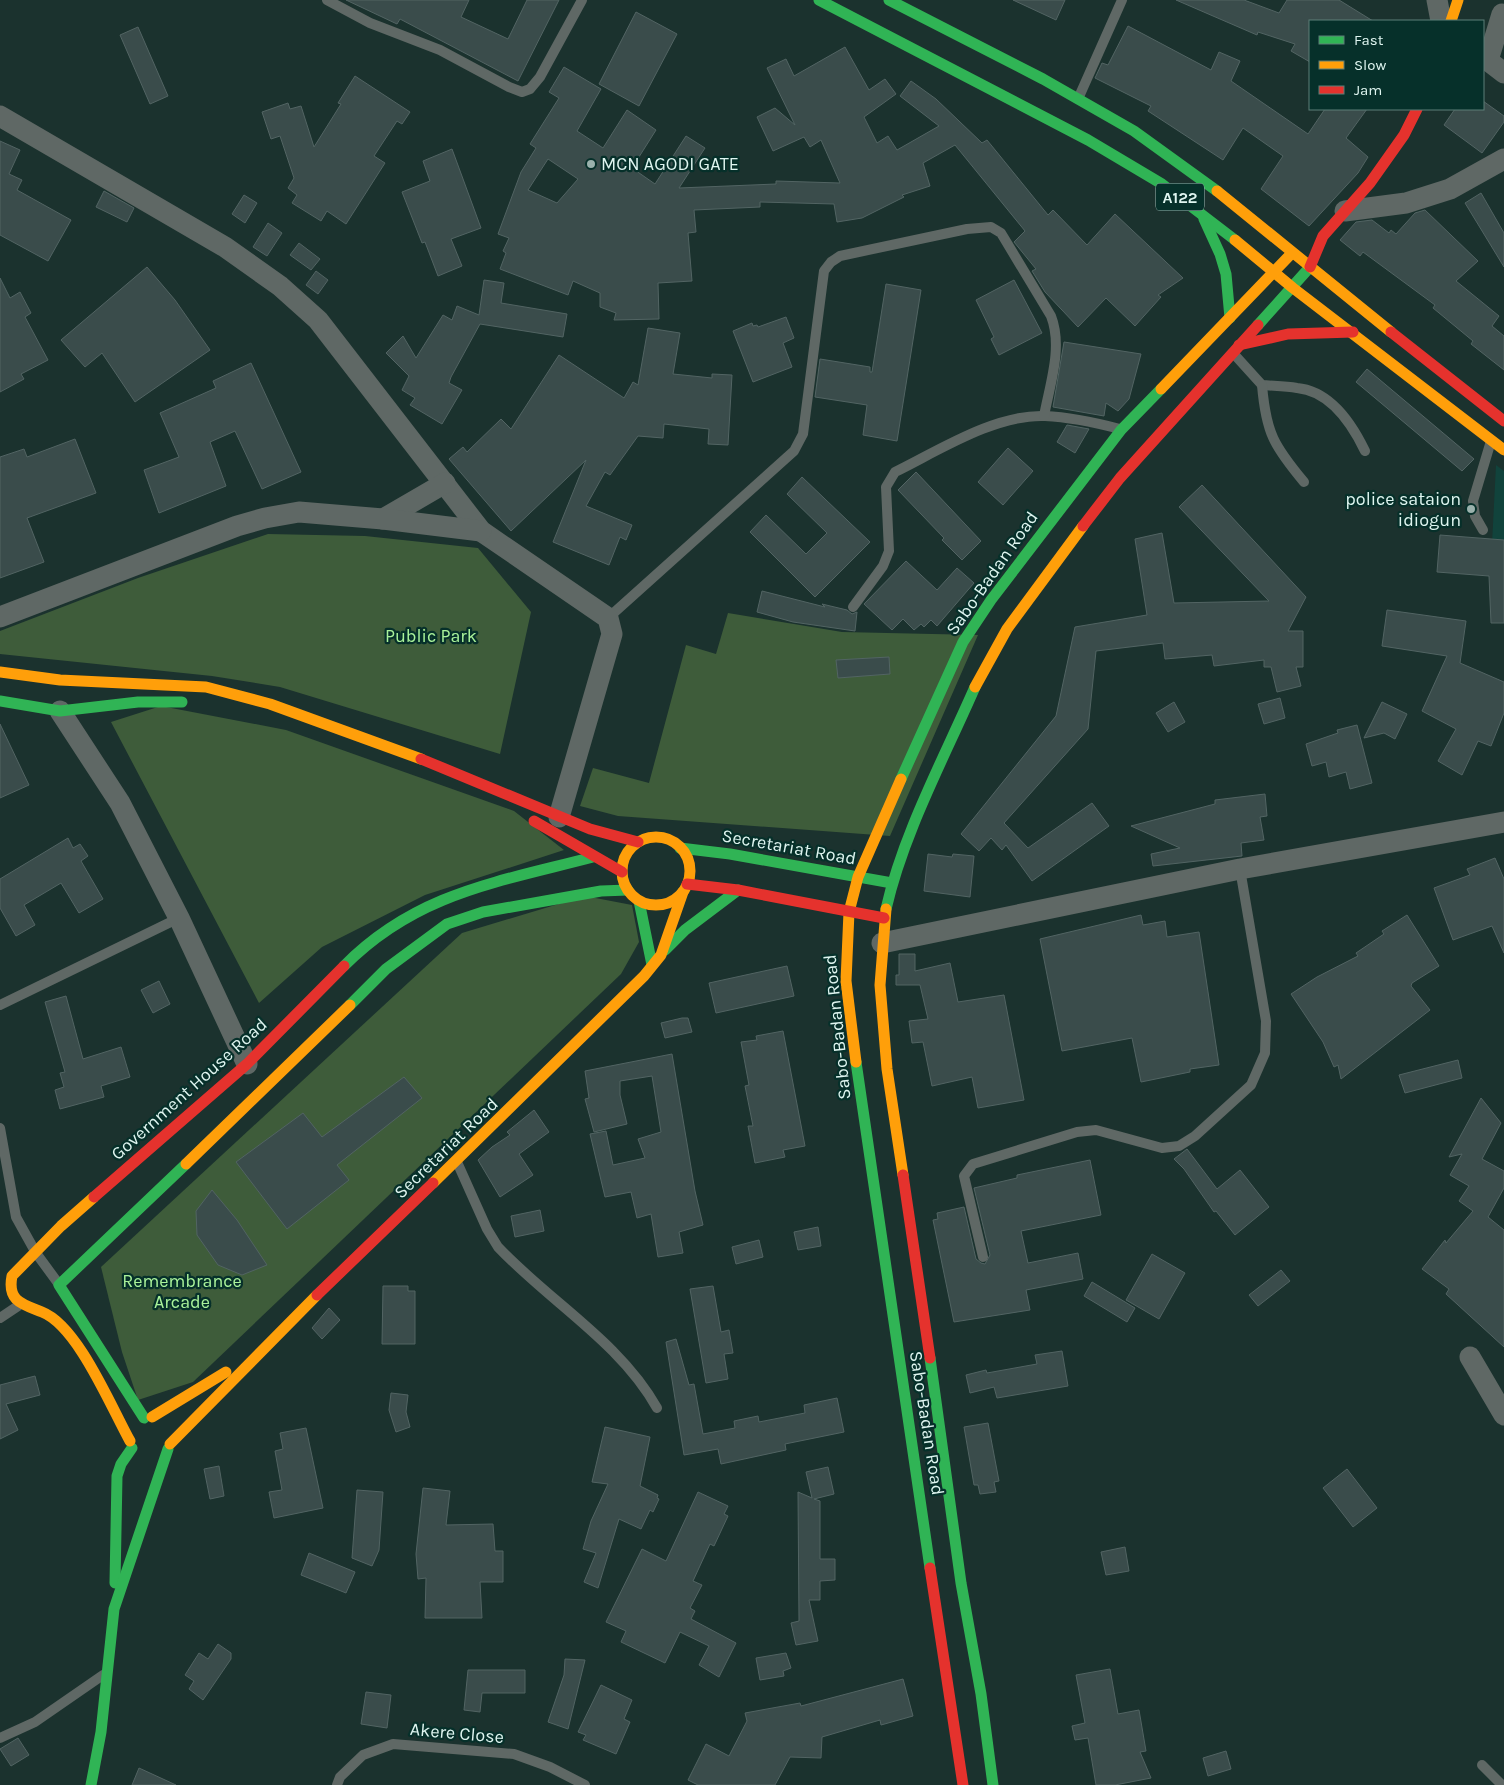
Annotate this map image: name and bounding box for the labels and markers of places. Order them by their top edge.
place label: MCN AGODI GATE [601,153,739,175]
marker: MCN AGODI GATE [585,158,597,170]
place label: police sataion idiogun [1345,488,1461,531]
marker: police sataion idiogun [1465,503,1477,515]

